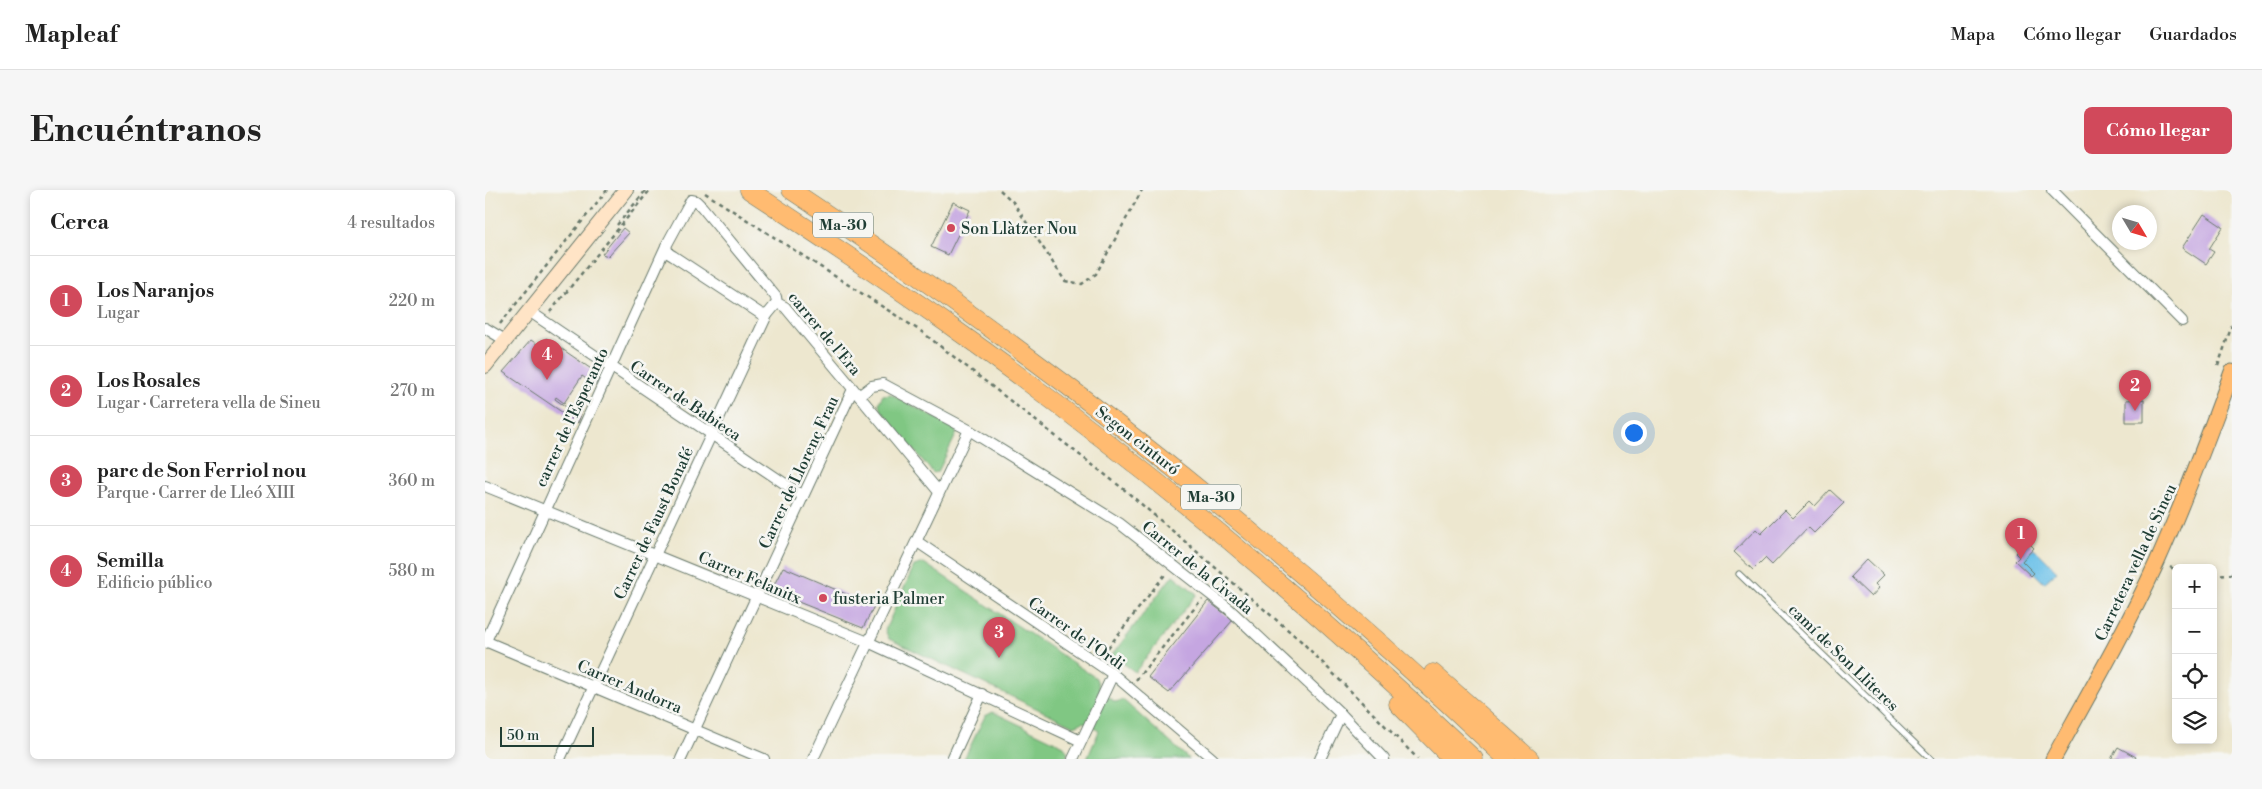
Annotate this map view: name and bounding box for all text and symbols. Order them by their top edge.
text: Mapleaf [25,20,118,50]
text: Mapa [1951,23,1995,46]
text: Cómo llegar [2023,23,2121,46]
text: Guardados [2149,23,2237,46]
button: Cómo llegar [2084,107,2232,154]
text: Encuéntranos [30,109,262,152]
north arrow [2112,205,2157,250]
text: Cerca [50,210,109,236]
road number: Ma-30 [813,212,873,238]
text: 4 resultados [347,213,435,233]
place label: Son Llàtzer Nou [961,219,1077,239]
marker: Son Llàtzer Nou [945,222,957,234]
text: Los Naranjos [97,279,214,303]
street label: carrer de l'Era [783,288,866,380]
text: 1 [62,291,70,311]
text: 220 m [389,291,435,311]
text: Lugar [97,303,140,323]
pin: 4 [531,339,563,380]
street label: carrer de l'Esperanto [531,344,613,490]
street label: Carrer de Babieca [626,356,746,446]
text: Los Rosales [97,369,200,393]
pin: 2 [2119,370,2151,411]
text: 2 [61,381,71,401]
text: 270 m [390,381,435,401]
text: Lugar · Carretera vella de Sineu [97,393,321,413]
street label: Carrer de Llorenç Frau [755,393,843,552]
street label: Segon cinturó [1092,402,1183,480]
your location [1621,420,1647,446]
street label: Carrer de Faust Bonafé [610,444,698,603]
text: parc de Son Ferriol nou [97,459,307,483]
text: 3 [61,471,71,491]
text: 360 m [389,471,435,491]
street label: Carretera vella de Sineu [2091,481,2181,644]
text: Parque · Carrer de Lleó XIII [97,483,295,503]
road number: Ma-30 [1181,484,1241,510]
street label: Carrer de la Civada [1138,517,1258,619]
pin: 1 [2005,518,2037,559]
street label: Carrer Felanitx [695,547,805,609]
text: Semilla [97,549,164,573]
text: 4 [61,561,71,581]
text: 580 m [388,561,435,581]
map controls [2172,564,2217,744]
button: + [2172,564,2217,609]
text: Edificio público [97,573,212,593]
place label: fusteria Palmer [833,589,945,609]
marker: fusteria Palmer [817,592,829,604]
street label: Carrer de l'Ordi [1024,593,1129,675]
street label: camí de Son Lliteres [1784,600,1903,716]
button: − [2172,609,2217,654]
pin: 3 [983,617,1015,658]
button: locate [2172,654,2217,699]
street label: Carrer Andorra [574,656,686,718]
button: layers [2172,699,2217,744]
scale bar [500,724,594,747]
text: 50 m [507,727,539,745]

